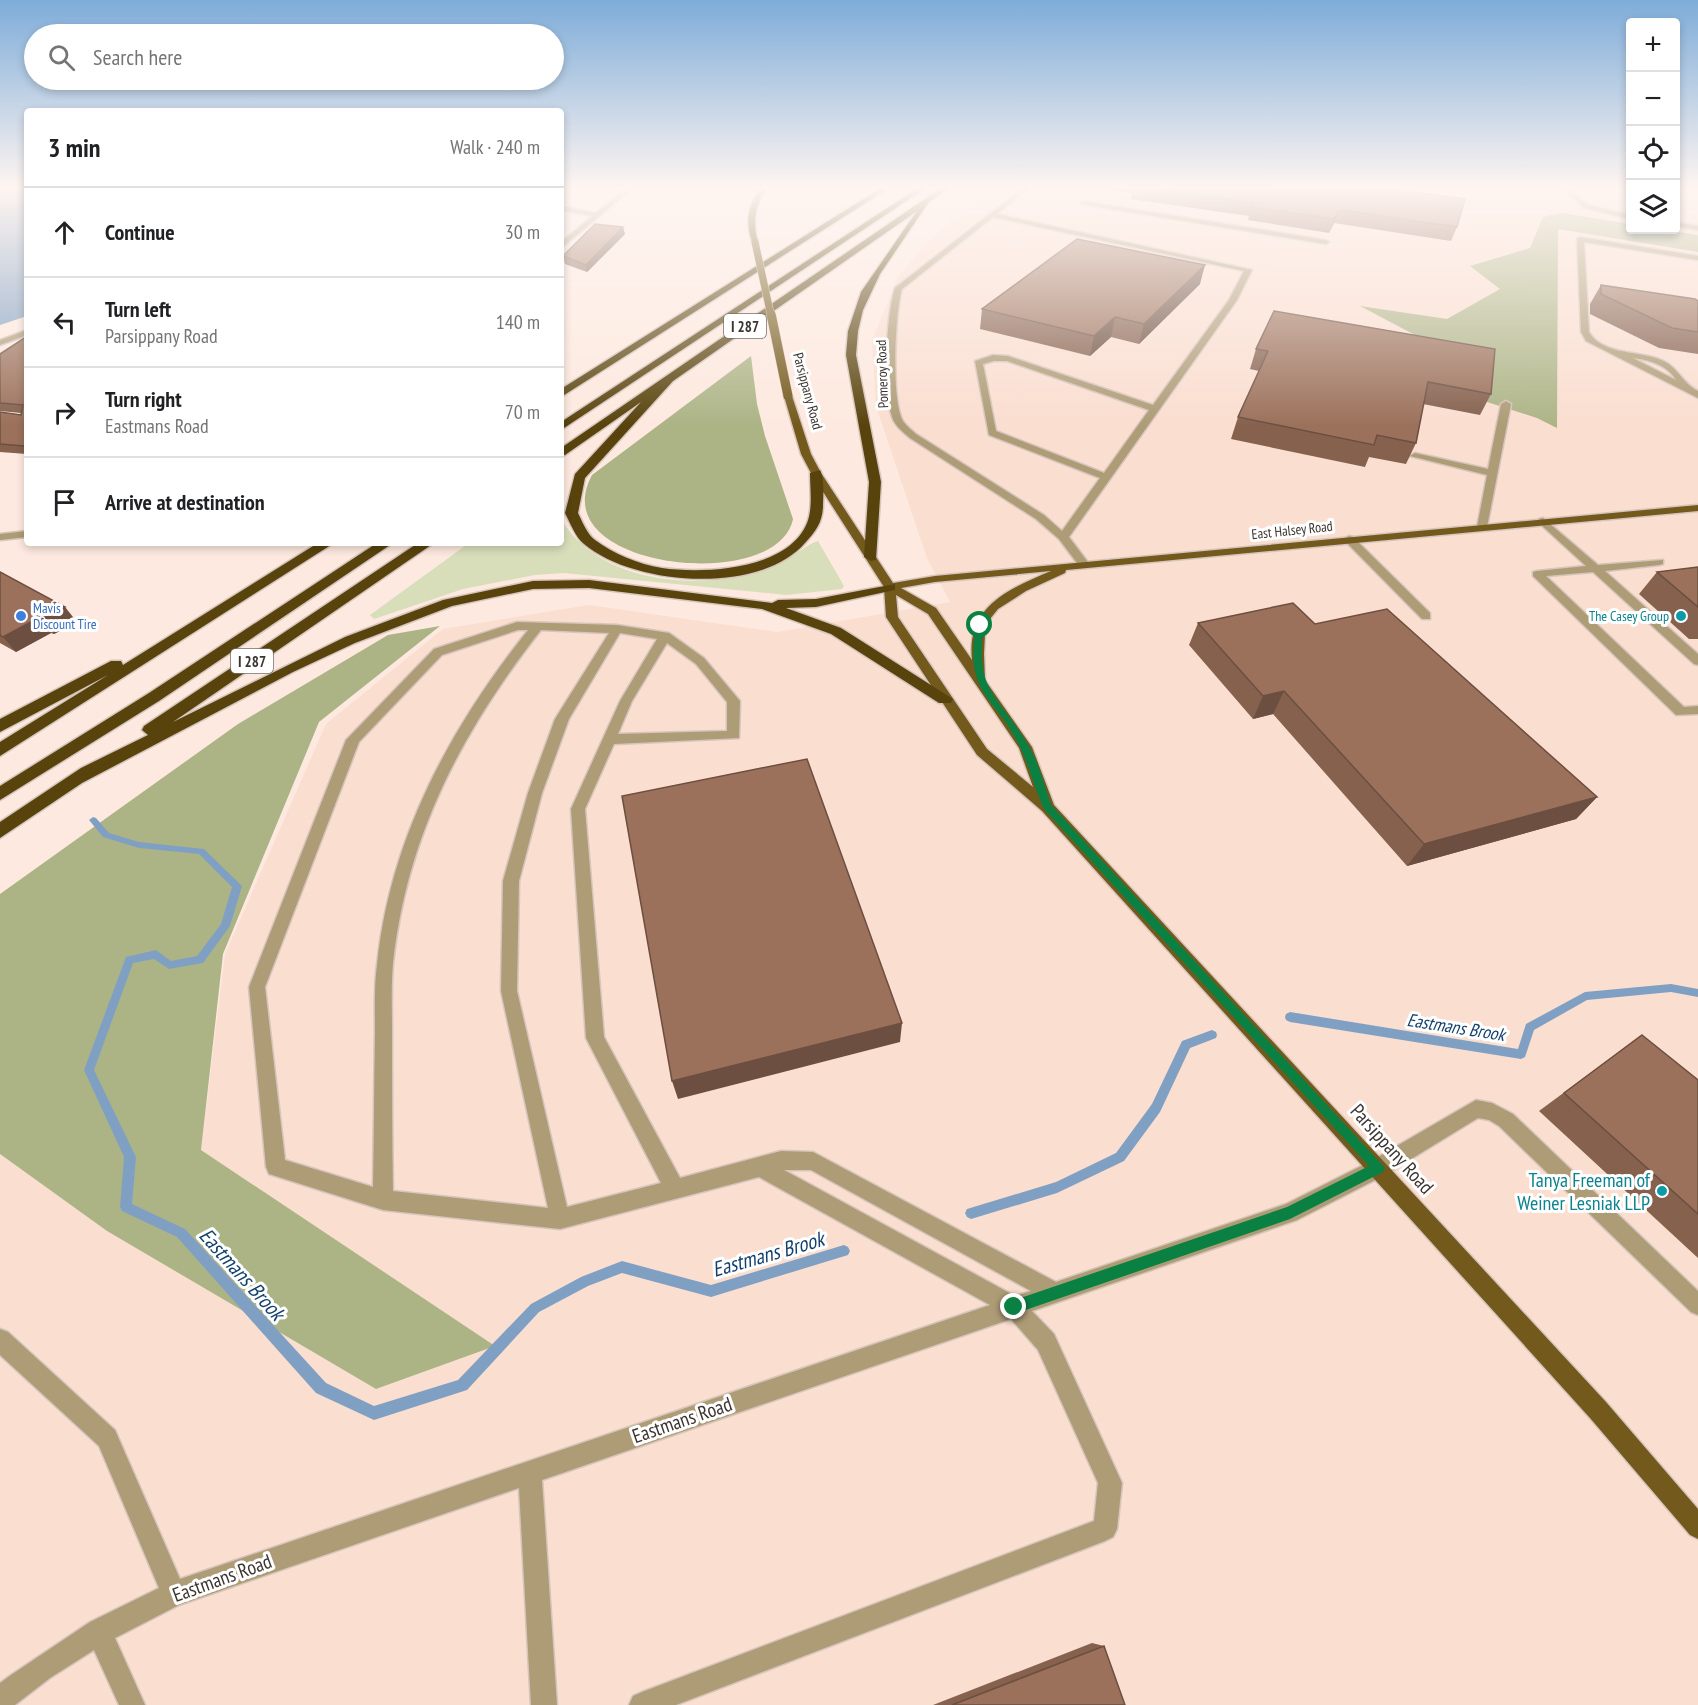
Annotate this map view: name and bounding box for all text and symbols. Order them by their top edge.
map controls [1626,18,1680,234]
button: + [1626,18,1680,72]
search box [24,24,564,90]
icon: search [45,41,78,74]
text: Search here [93,43,182,71]
button: − [1626,72,1680,126]
button: locate [1626,126,1680,180]
text: 3 min [48,131,101,164]
text: Walk · 240 m [450,134,540,160]
button: layers [1626,180,1680,234]
icon: ahead [48,216,81,249]
text: Continue [105,218,175,246]
text: 30 m [505,219,540,245]
text: Turn left [105,295,171,323]
icon: left [48,306,81,339]
text: 140 m [496,309,540,335]
road number: I 287 [724,314,766,338]
text: Parsippany Road [105,323,218,349]
street label: Pomeroy Road [872,340,892,408]
street label: Parsippany Road [789,351,827,431]
text: Turn right [105,385,182,413]
icon: right [48,396,81,429]
text: 70 m [505,399,540,425]
text: Eastmans Road [105,413,209,439]
icon: arrive [48,486,81,519]
text: Arrive at destination [105,488,265,516]
street label: East Halsey Road [1251,517,1333,543]
place label: Mavis Discount Tire [33,599,97,633]
place label: The Casey Group [1589,607,1669,625]
marker: Mavis Discount Tire [14,609,28,623]
marker: The Casey Group [1674,609,1688,623]
route start [966,611,992,637]
road number: I 287 [231,649,273,673]
water label: Eastmans Brook [1405,1008,1508,1046]
street label: Parsippany Road [1345,1098,1439,1200]
place label: Tanya Freeman of Weiner Lesniak LLP [1517,1167,1651,1216]
marker: Tanya Freeman of Weiner Lesniak LLP [1655,1184,1669,1198]
water label: Eastmans Brook [193,1222,292,1328]
water label: Eastmans Brook [709,1224,830,1283]
route end [1000,1293,1026,1319]
street label: Eastmans Road [629,1391,735,1449]
street label: Eastmans Road [169,1548,275,1608]

